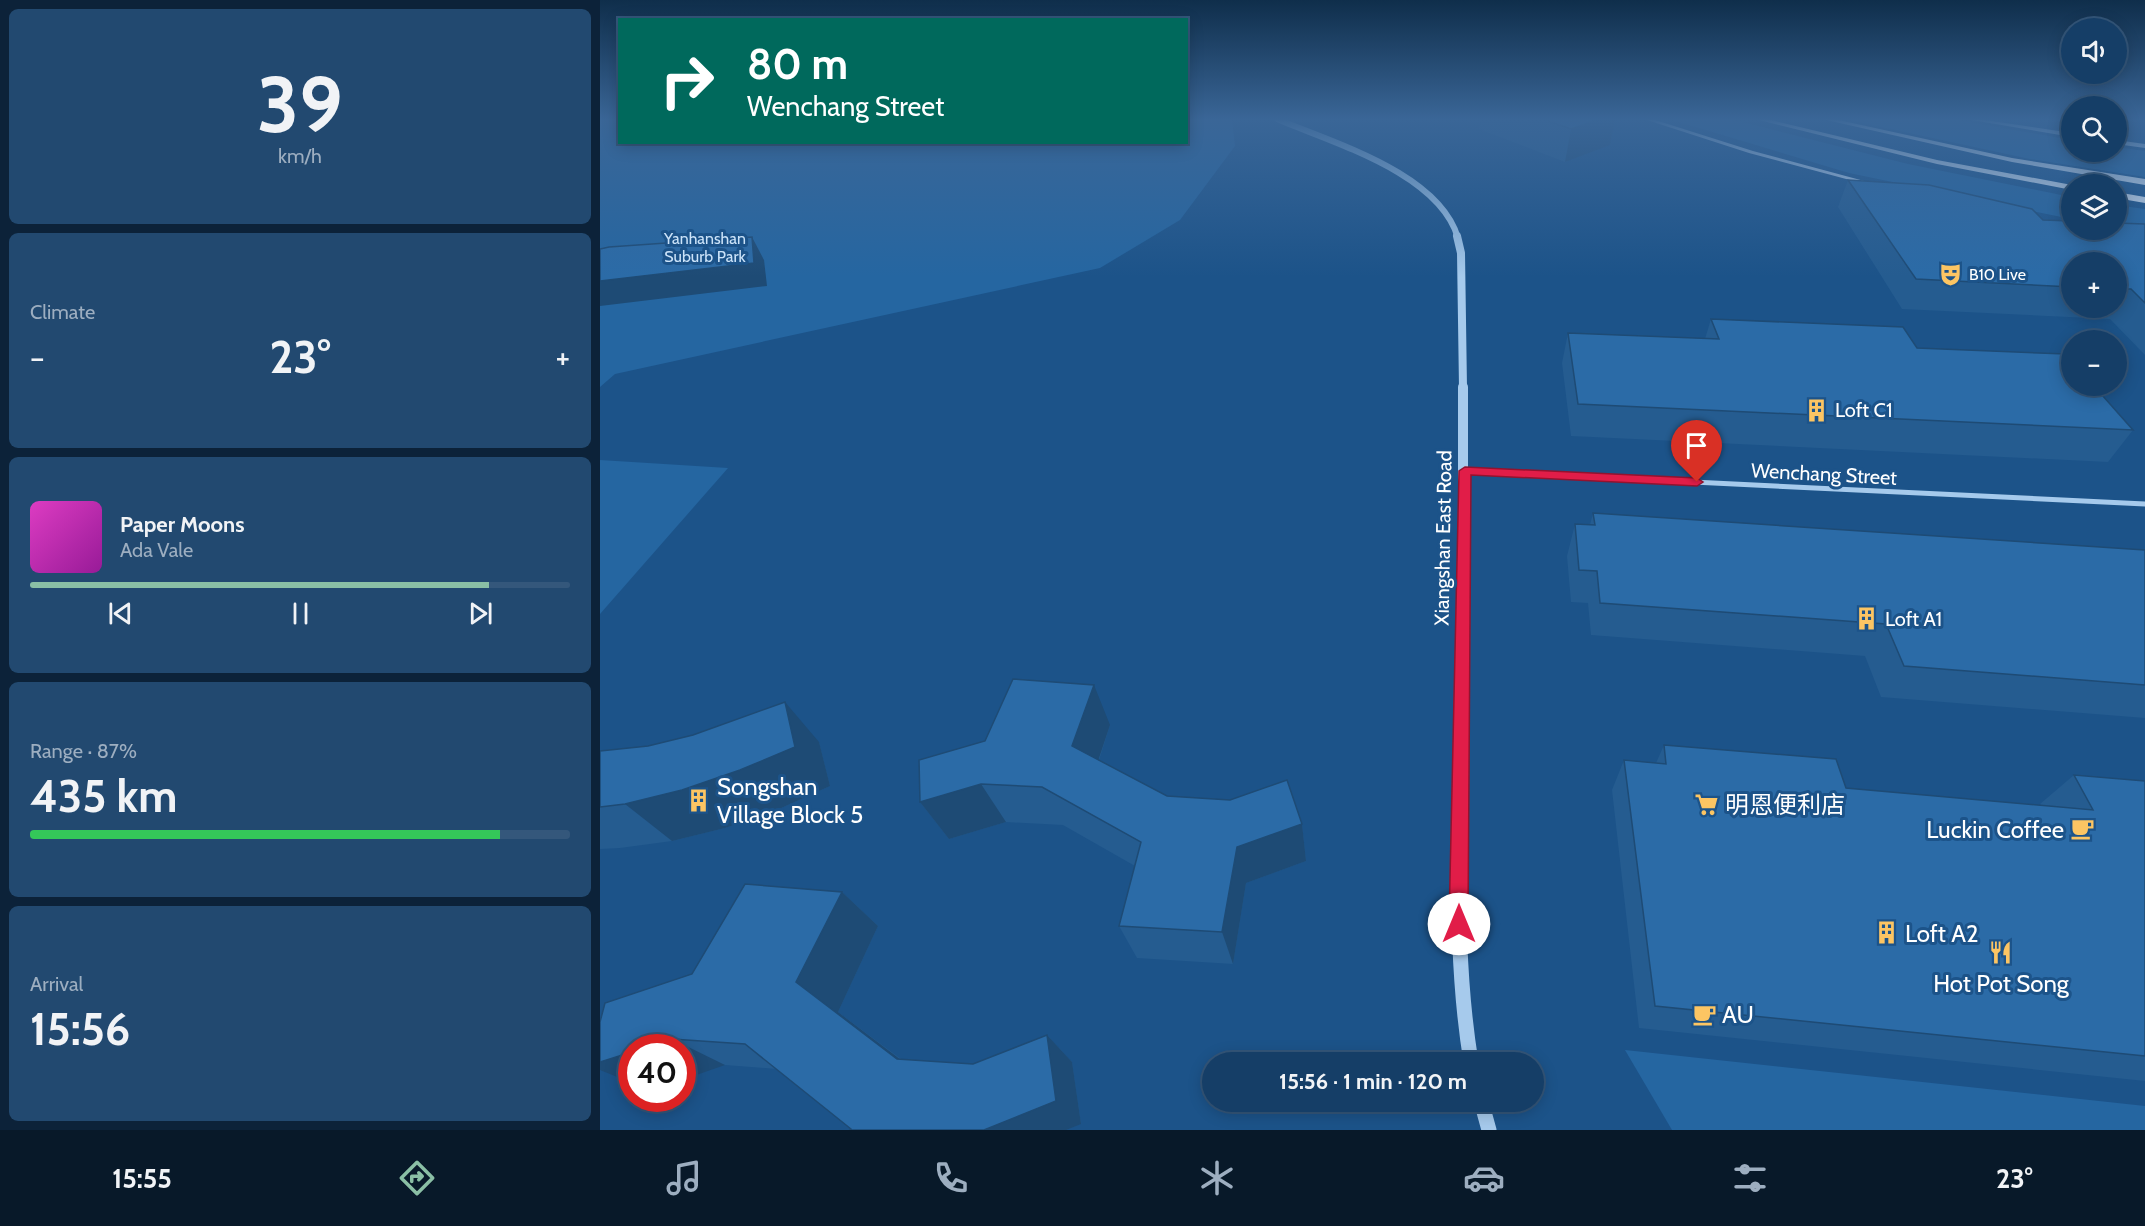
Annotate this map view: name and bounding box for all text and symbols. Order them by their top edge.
map controls [2061,18,2127,396]
button: sound [2061,18,2127,84]
text: 80 m [747,38,848,90]
icon: right [648,42,726,120]
text: 39 [257,57,343,152]
text: Wenchang Street [747,90,944,123]
button: search [2061,96,2127,162]
text: km/h [278,144,322,168]
button: layers [2061,174,2127,240]
park label: Yanhanshan Suburb Park [663,229,746,266]
button: + [2061,252,2127,318]
theatre icon: B10 Live [1938,261,1964,287]
place label: B10 Live [1969,265,2026,284]
text: Climate [30,300,95,324]
text: 23° [269,330,331,384]
button: − [2061,330,2127,396]
text: − [30,337,45,377]
text: + [555,337,570,377]
building icon: Loft C1 [1804,397,1830,423]
place label: Loft C1 [1835,398,1892,422]
pin [1671,420,1722,482]
icon: arrive [1680,429,1713,462]
street label: Xiangshan East Road [1429,450,1457,626]
street label: Wenchang Street [1750,458,1898,490]
text: Paper Moons [120,511,244,538]
text: Ada Vale [120,538,193,562]
icon: previous [104,597,137,630]
icon: pause [284,597,317,630]
icon: next [464,597,497,630]
building icon: Loft A1 [1854,606,1880,632]
place label: Loft A1 [1885,607,1942,631]
text: Range · 87% [30,739,137,763]
text: 435 km [30,769,177,823]
place label: Songshan Village Block 5 [717,772,863,829]
building icon: Songshan Village Block 5 [686,787,712,813]
place label: 明恩便利店 [1725,790,1845,819]
supermarket icon: 明恩便利店 [1694,791,1720,817]
place label: Luckin Coffee [1926,815,2064,844]
cafe icon: Luckin Coffee [2069,816,2095,842]
position arrow [1427,892,1491,956]
place label: Loft A2 [1905,919,1979,948]
building icon: Loft A2 [1874,920,1900,946]
restaurant icon: Hot Pot Song [1988,940,2014,966]
place label: Hot Pot Song [1933,969,2070,998]
text: Arrival [30,972,83,996]
place label: AU [1722,1000,1754,1029]
cafe icon: AU [1691,1001,1717,1027]
text: 15:56 [30,1002,130,1056]
speed limit sign: 40 [618,1034,696,1112]
text: 15:56 · 1 min · 120 m [1279,1068,1467,1095]
icon: directions [396,1157,438,1199]
icon: music [663,1157,705,1199]
icon: phone [930,1157,972,1199]
icon: climate [1196,1157,1238,1199]
icon: car [1463,1157,1505,1199]
icon: filters [1729,1157,1771,1199]
text: 15:55 [112,1162,172,1195]
text: 23° [1996,1162,2033,1195]

